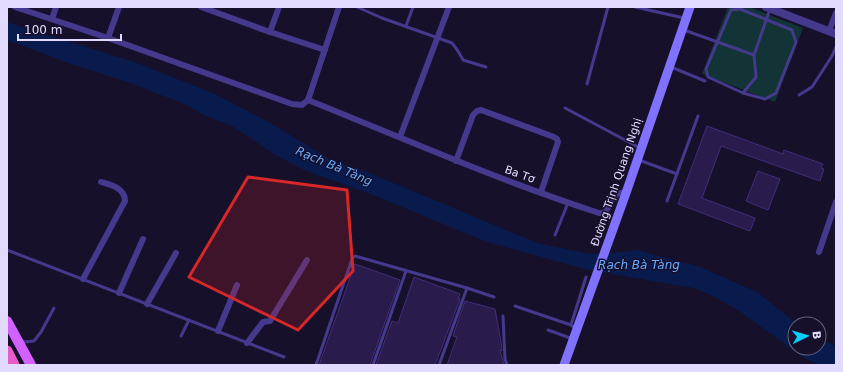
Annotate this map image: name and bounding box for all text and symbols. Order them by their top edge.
scale bar [18,16,121,42]
text: 100 m [24,23,62,37]
street label: Đường Trịnh Quang Nghị [588,116,645,248]
water label: Rạch Bà Tàng [294,144,375,189]
street label: Ba Tơ [503,163,537,186]
water label: Rạch Bà Tàng [598,258,680,272]
north arrow [787,316,827,356]
text: B [810,330,823,340]

